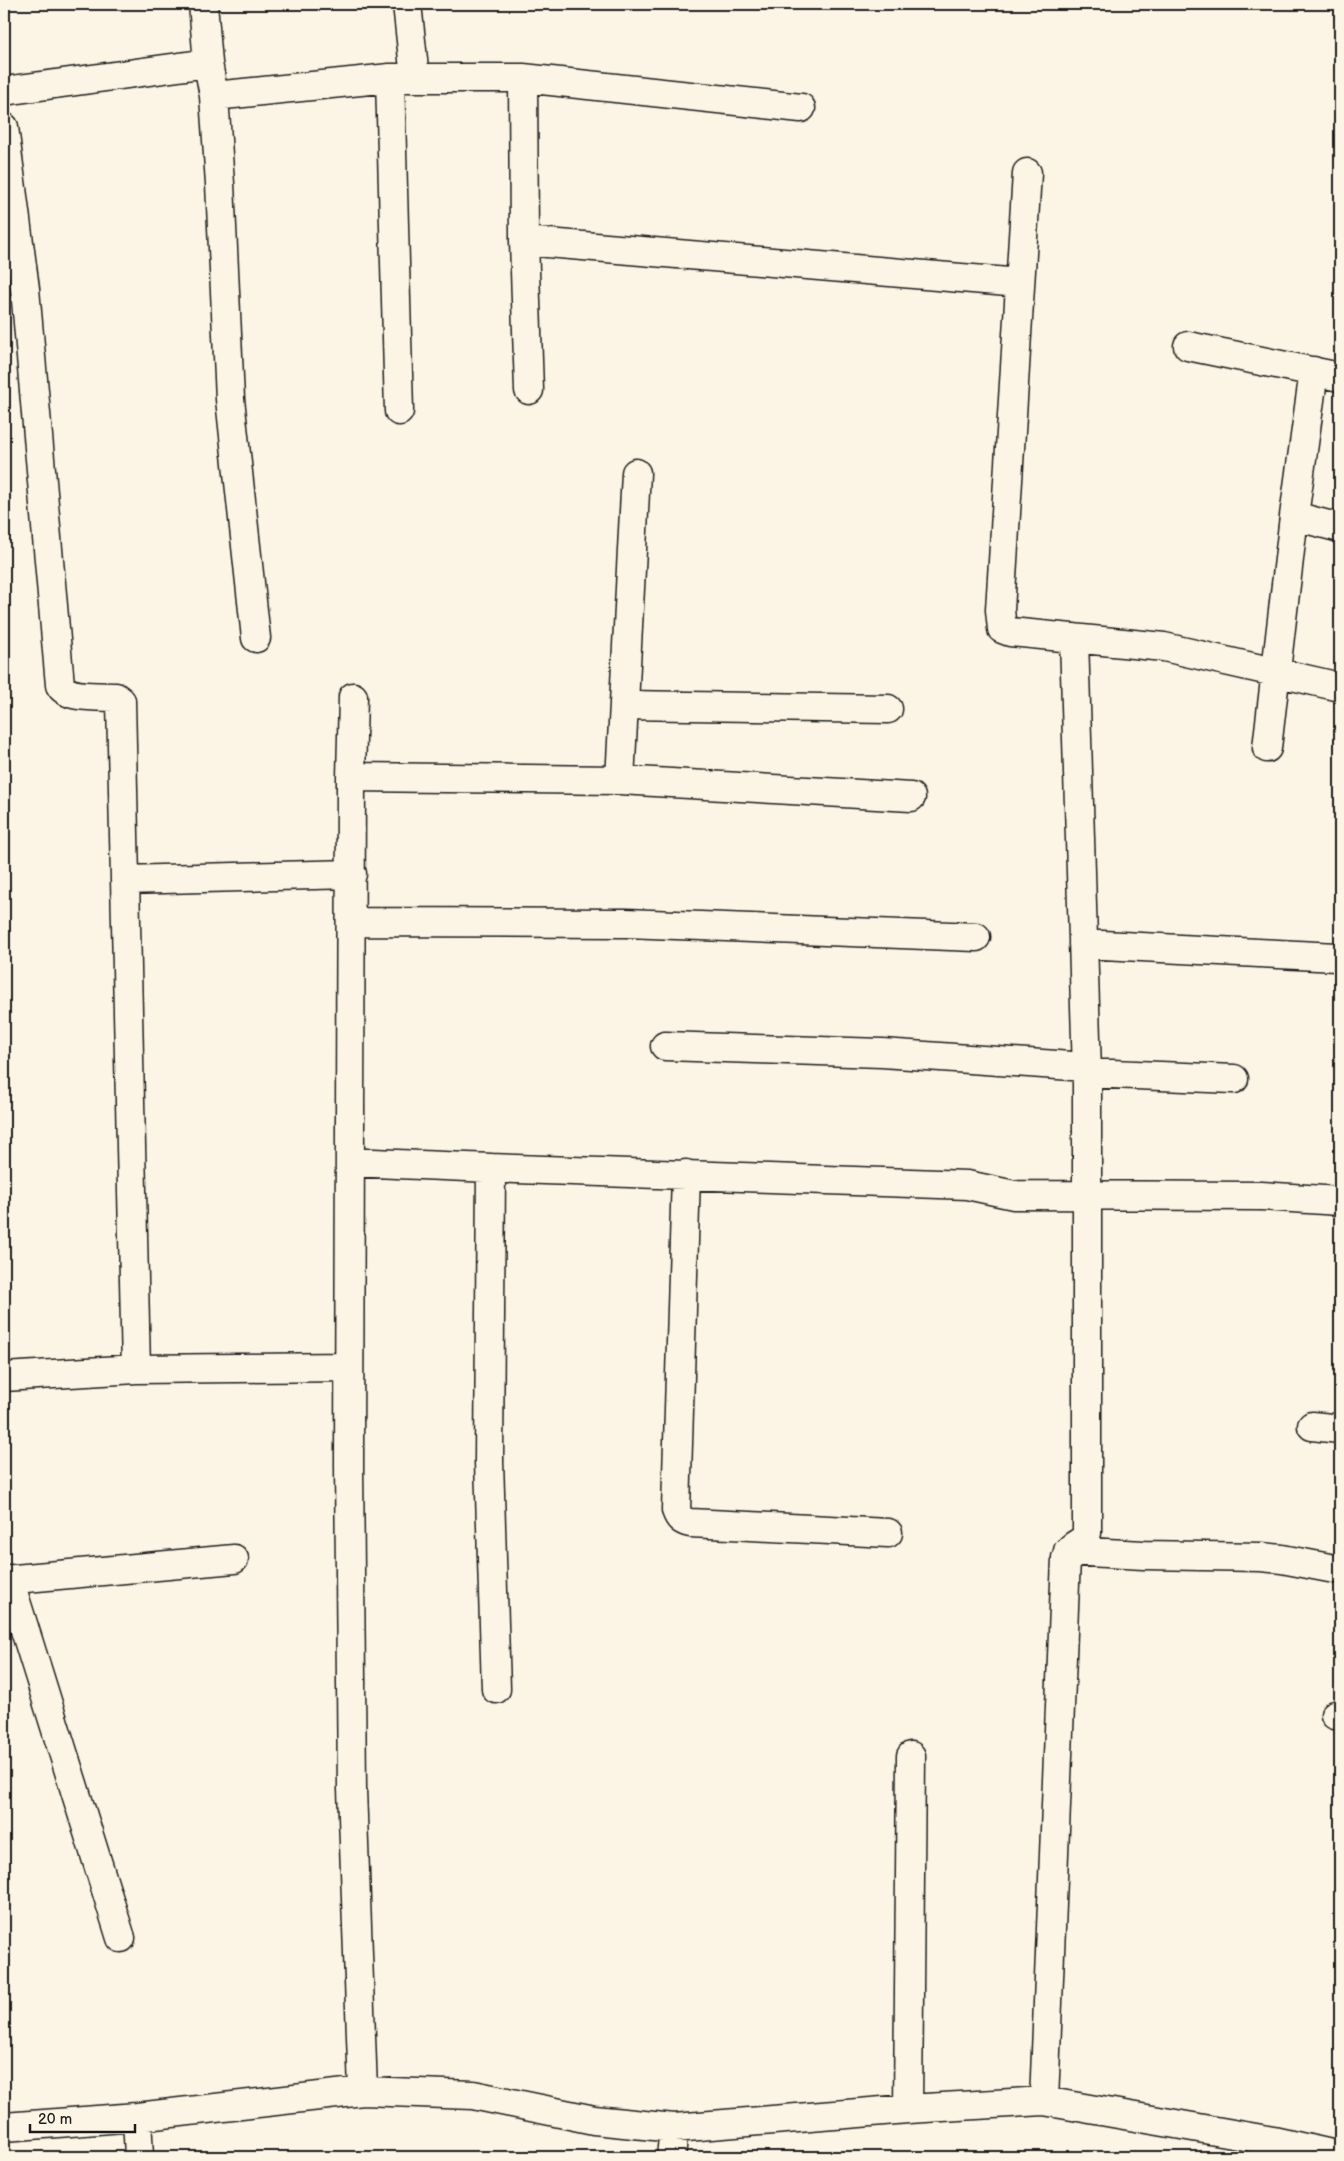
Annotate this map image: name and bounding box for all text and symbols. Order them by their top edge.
scale bar [30,2101,135,2133]
text: 20 m [38,2110,72,2129]

